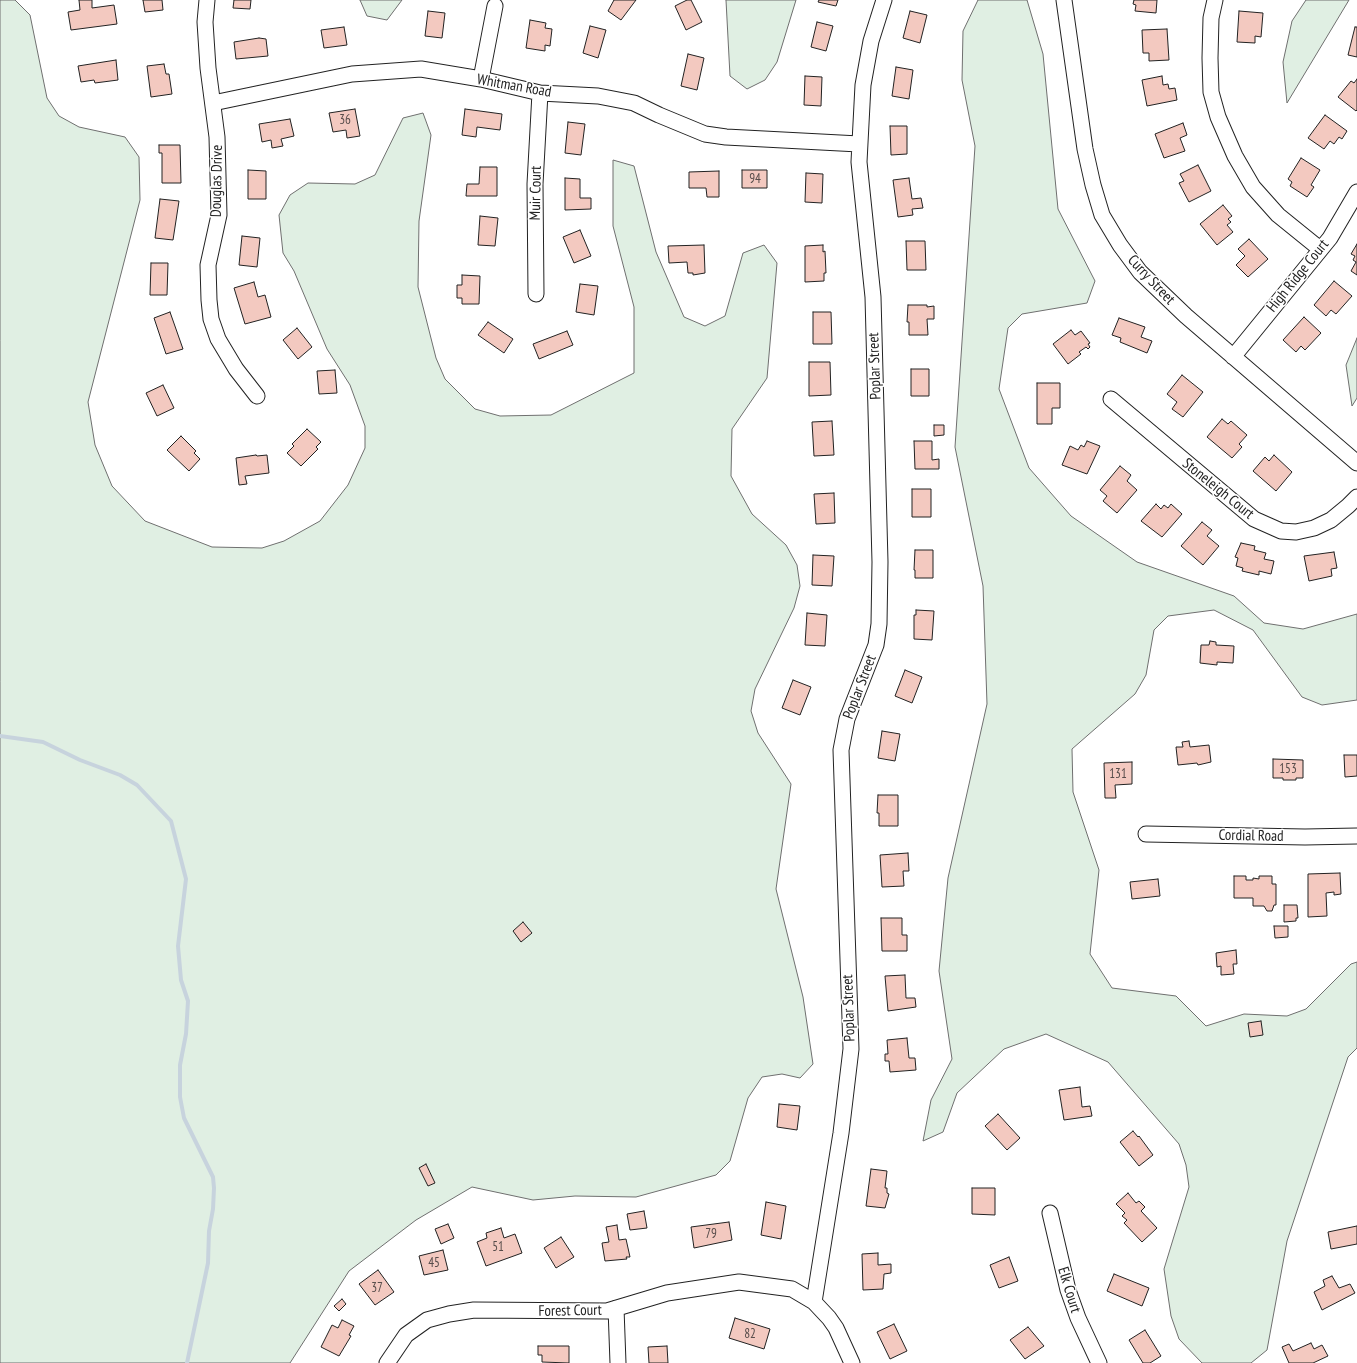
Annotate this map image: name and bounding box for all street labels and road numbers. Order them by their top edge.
street label: Whitman Road [475,71,553,101]
street label: Douglas Drive [207,145,227,217]
street label: Muir Court [527,166,545,220]
street label: High Ridge Court [1263,236,1333,316]
street label: Curry Street [1124,251,1178,309]
street label: Poplar Street [865,332,885,400]
street label: Stoneleigh Court [1179,455,1257,523]
street label: Poplar Street [840,652,880,722]
street label: Cordial Road [1218,826,1284,846]
street label: Poplar Street [839,974,859,1042]
street label: Elk Court [1054,1265,1084,1315]
street label: Forest Court [538,1301,602,1321]

